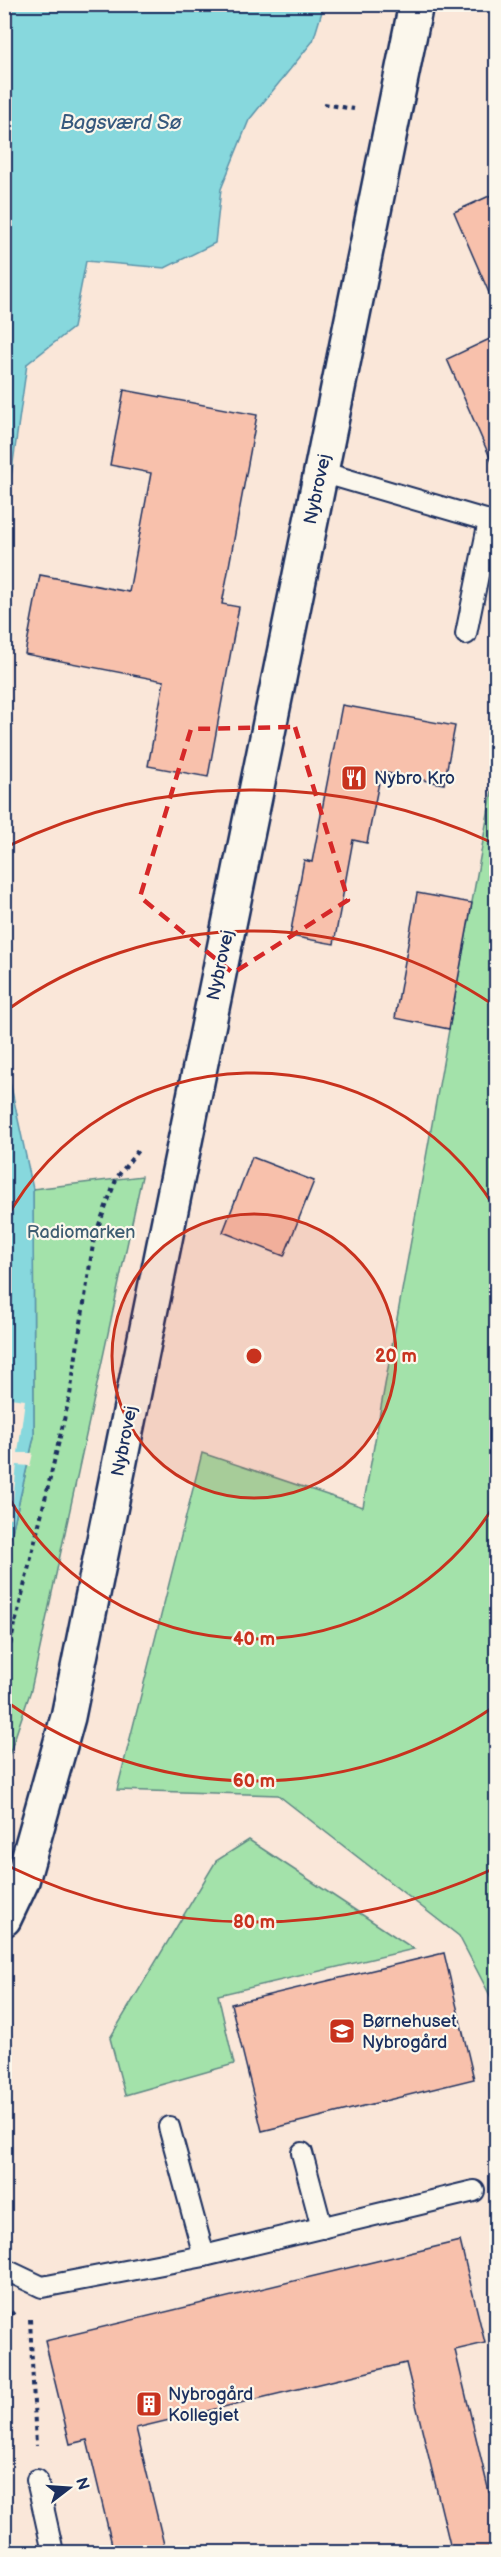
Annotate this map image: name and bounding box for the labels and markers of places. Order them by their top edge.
restaurant icon: Nybro Kro [339,763,369,793]
place label: Nybro Kro [374,768,455,789]
centre of rings [244,1346,264,1366]
place label: Børnehuset Nybrogård [362,2011,457,2053]
school or university icon: Børnehuset Nybrogård [327,2016,357,2046]
place label: Nybrogård Kollegiet [168,2384,253,2426]
building icon: Nybrogård Kollegiet [134,2389,164,2419]

